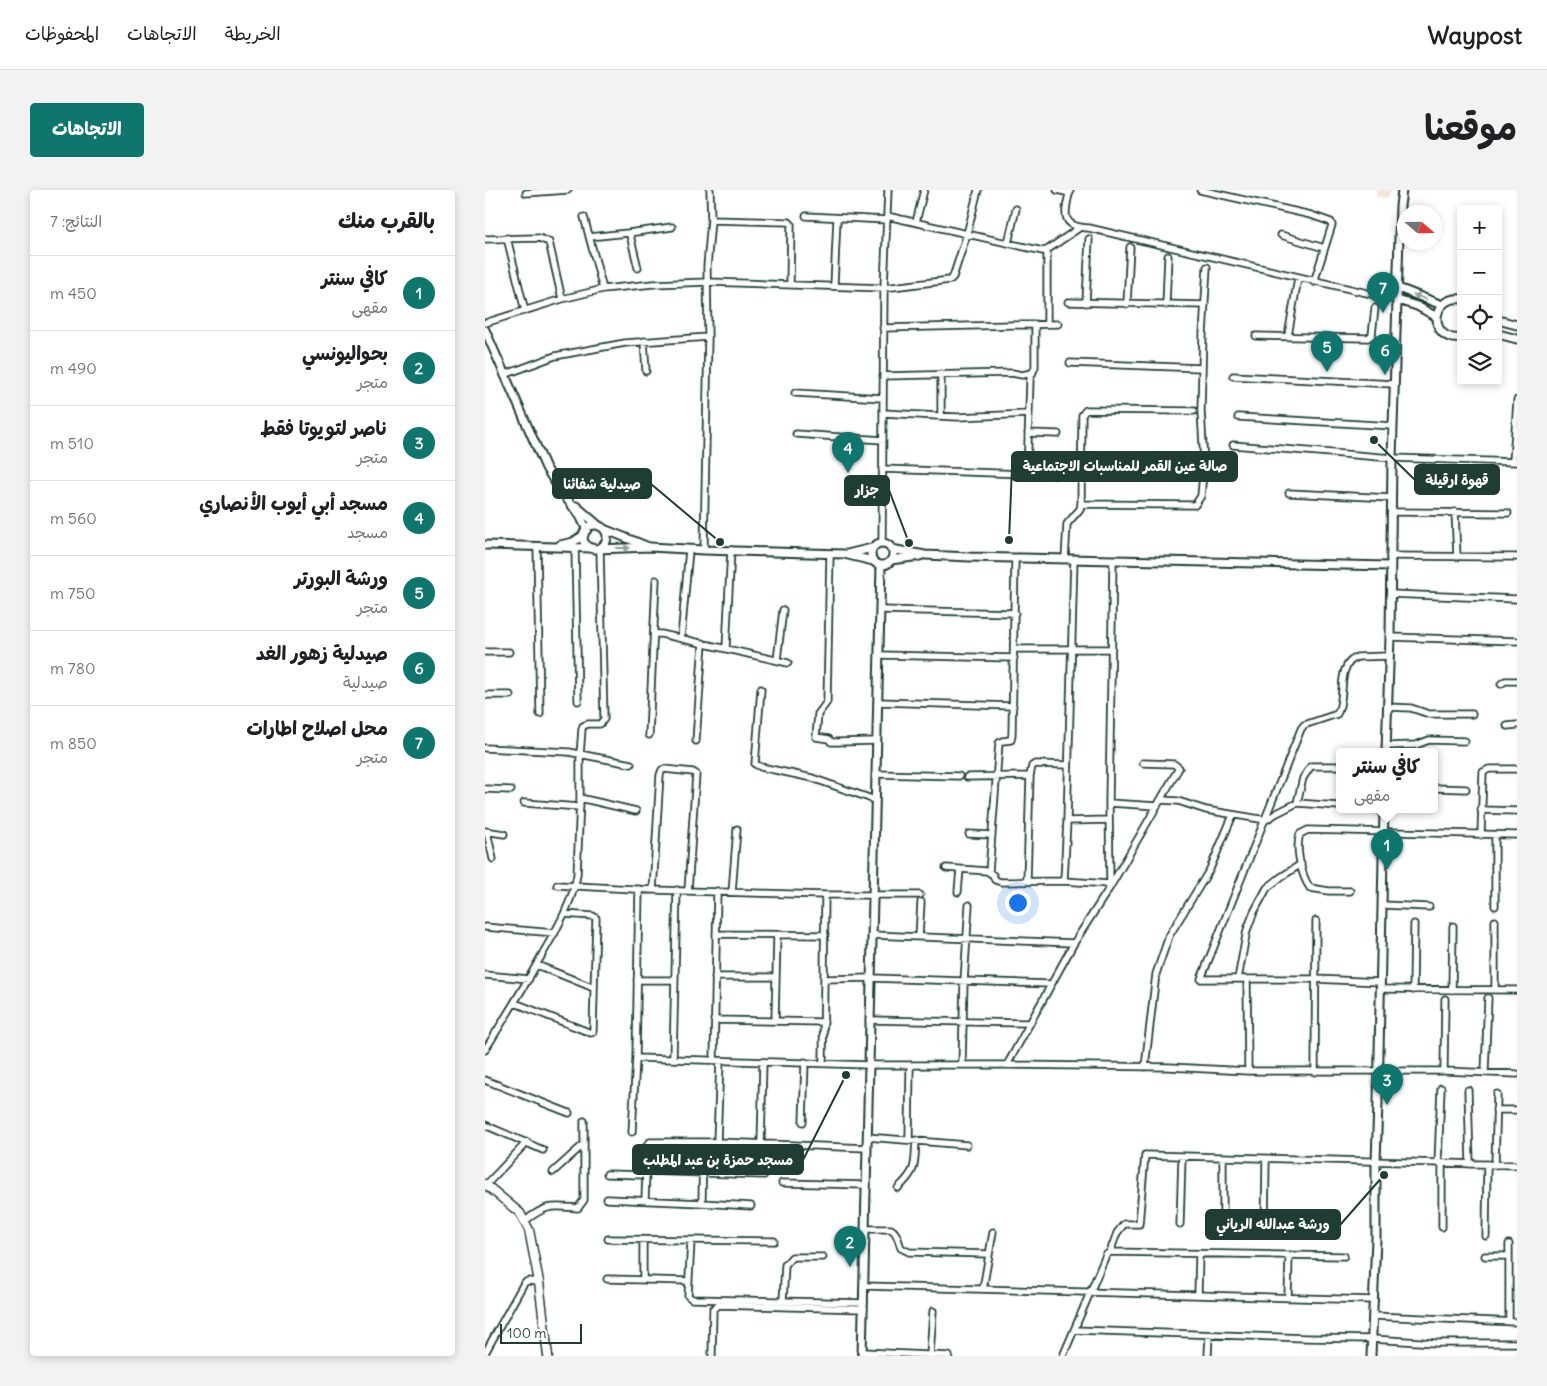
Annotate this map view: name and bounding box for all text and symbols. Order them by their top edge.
text: Waypost [1428,20,1522,50]
text: المحفوظات [25,22,99,45]
text: الاتجاهات [127,22,197,45]
text: الخريطة [225,22,281,45]
button: الاتجاهات [30,103,144,157]
text: موقعنا [1424,105,1517,149]
north arrow [1397,205,1442,250]
map controls [1457,205,1502,385]
button: + [1457,205,1502,250]
text: بالقرب منك [338,207,435,234]
text: النتائج: 7 [50,211,102,231]
button: − [1457,250,1502,295]
text: كافي سنتر [322,266,388,290]
pin: 7 [1367,272,1399,313]
text: 450 m [50,283,97,303]
text: 1 [416,283,422,303]
one-way arrow [1413,292,1427,300]
button: locate [1457,295,1502,340]
text: مقهى [351,297,388,317]
pin: 5 [1311,331,1343,372]
pin: 6 [1369,334,1401,375]
button: layers [1457,340,1502,385]
text: بحواليونسي [302,341,388,365]
text: 490 m [50,358,97,378]
text: 2 [415,358,423,378]
text: متجر [357,372,388,392]
text: ناصر لتويوتا فقط [260,416,388,440]
pin: 4 [832,432,864,473]
text: 510 m [50,433,94,453]
text: 3 [414,433,424,453]
text: متجر [357,447,388,467]
callout: صالة عين القمر للمناسبات الاجتماعية [1012,452,1237,481]
text: صالة عين القمر للمناسبات الاجتماعية [1023,457,1227,475]
callout: قهوة ارقيلة [1415,465,1499,494]
callout: صيدلية شفائنا [553,469,651,498]
text: قهوة ارقيلة [1425,471,1489,490]
text: صيدلية شفائنا [563,475,641,493]
callout: جزار [845,476,889,505]
text: جزار [853,481,879,499]
text: مسجد أبي أيوب الأنصاري [199,491,388,515]
text: 560 m [50,508,97,528]
text: 4 [414,508,424,528]
text: مسجد [347,522,388,542]
one-way arrow [616,544,632,552]
text: ورشة البورتر [295,566,388,590]
text: 750 m [50,583,95,603]
text: 5 [414,583,424,603]
text: متجر [357,597,388,617]
text: صيدلية زهور الغد [256,641,388,665]
text: 780 m [50,658,95,678]
text: 6 [414,658,424,678]
text: صيدلية [343,672,388,692]
text: محل اصلاح اطارات [246,716,388,740]
text: 850 m [50,733,97,753]
text: 7 [415,733,423,753]
text: متجر [357,747,388,767]
popup [1336,748,1438,813]
text: كافي سنتر [1354,754,1420,778]
text: مقهى [1354,785,1390,805]
pin: 1 [1371,829,1403,870]
your location [1005,890,1031,916]
pin: 3 [1371,1064,1403,1105]
callout: مسجد حمزة بن عبد المطلب [633,1145,803,1174]
text: مسجد حمزة بن عبد المطلب [643,1151,793,1169]
callout: ورشة عبدالله الرياني [1206,1210,1340,1239]
text: ورشة عبدالله الرياني [1216,1215,1330,1237]
pin: 2 [834,1226,866,1267]
scale bar [500,1321,583,1344]
text: 100 m [507,1324,547,1342]

